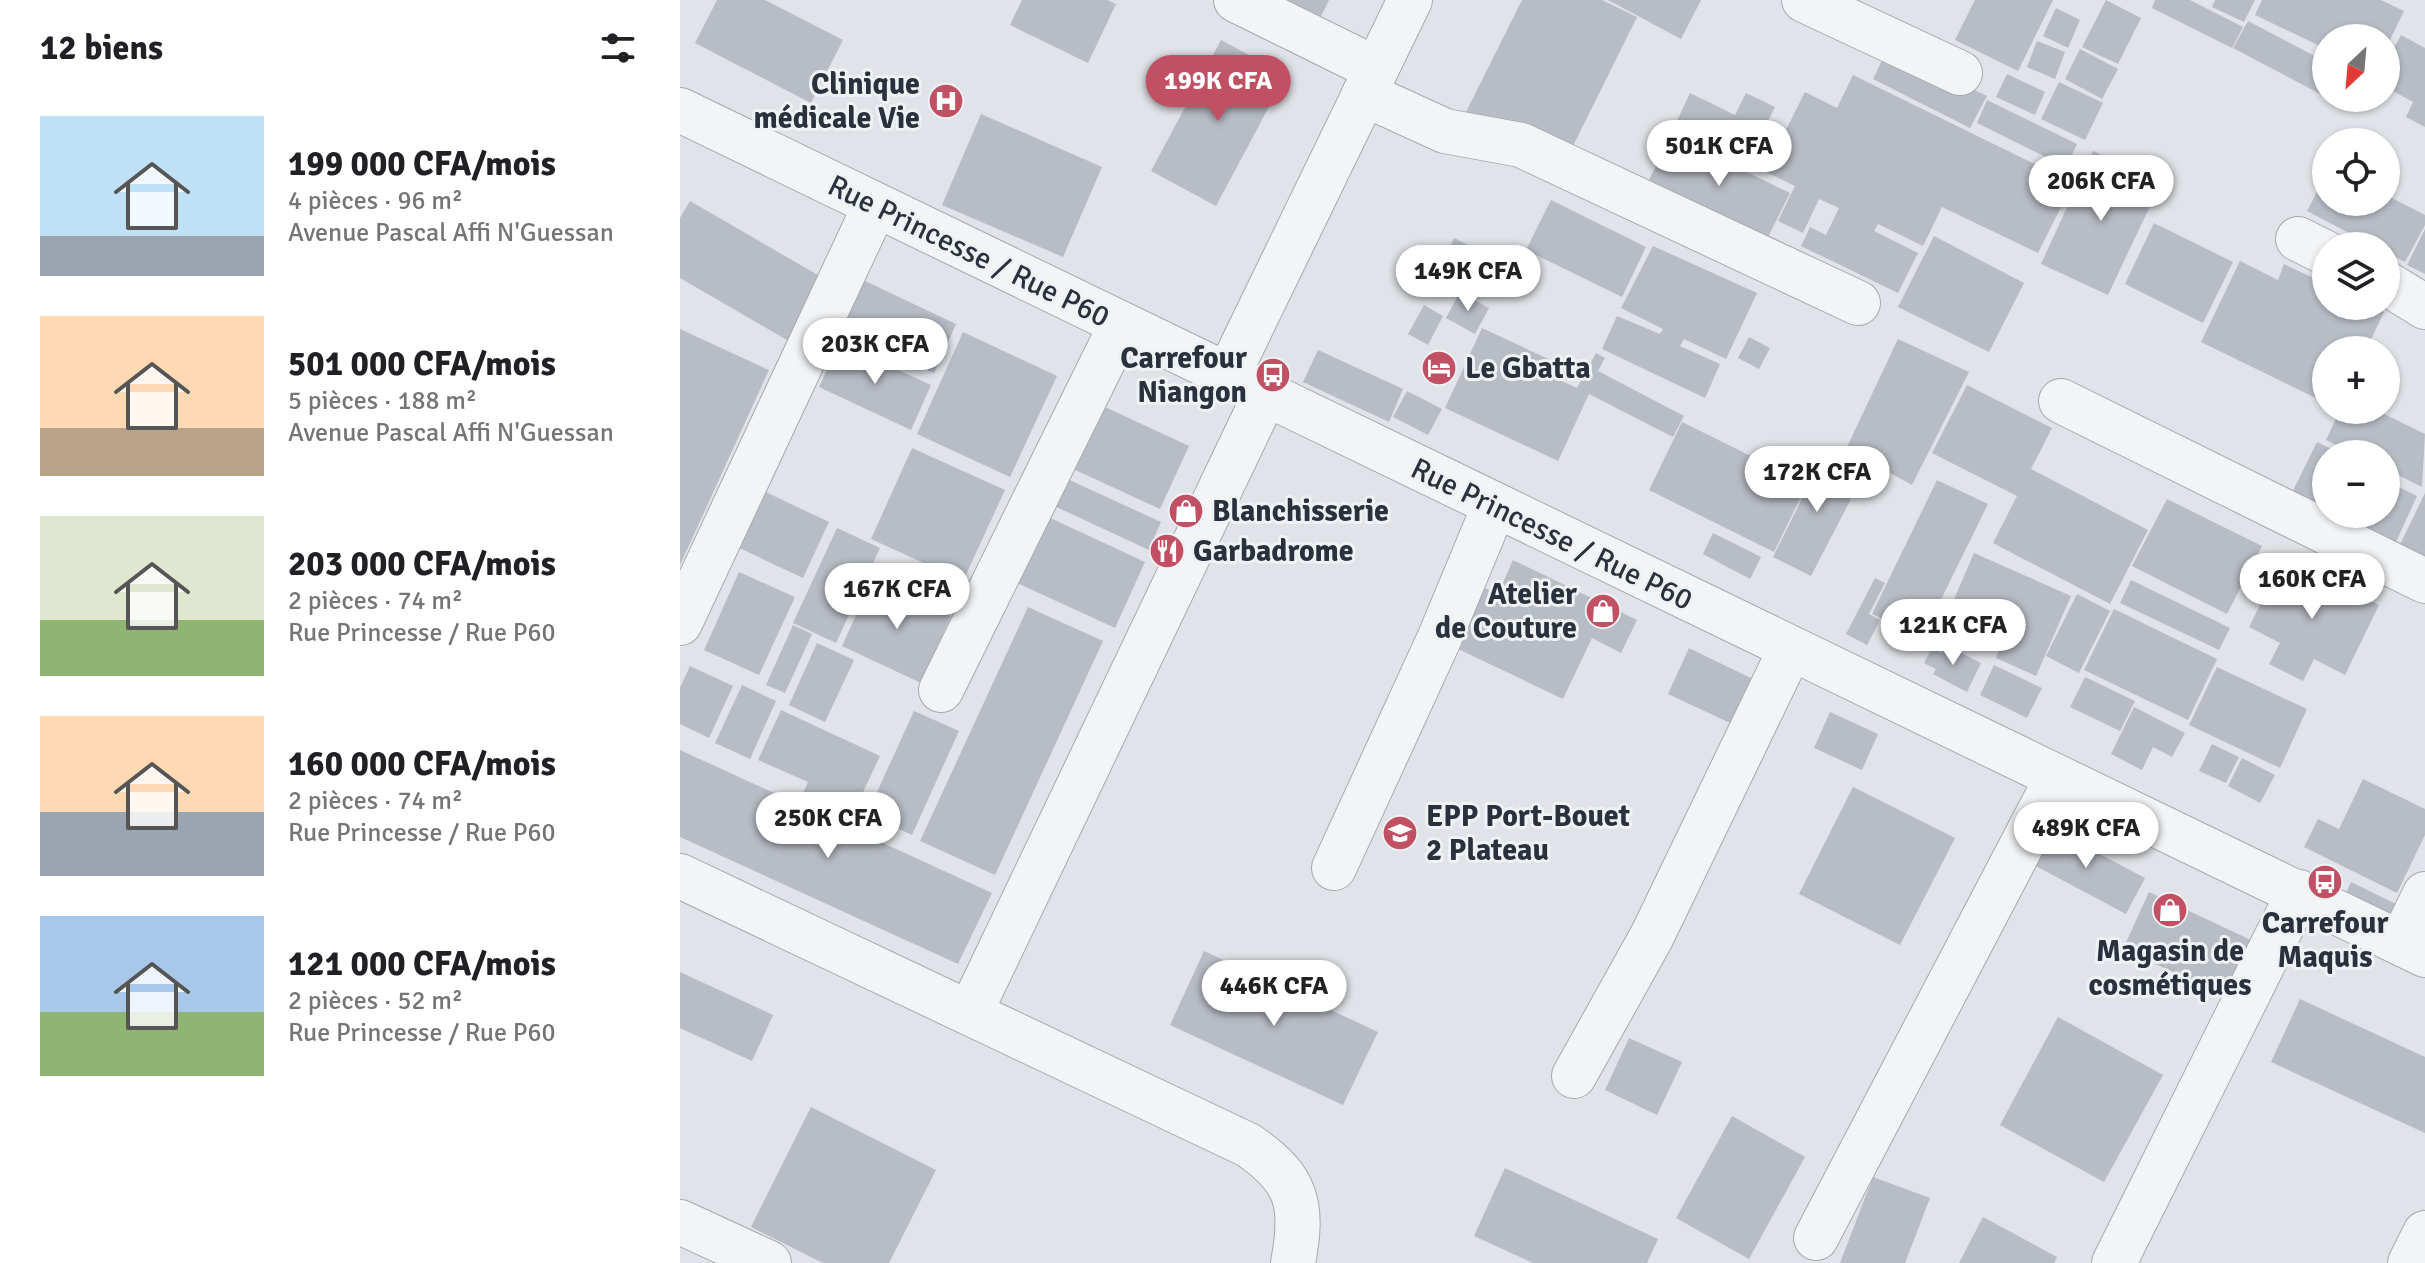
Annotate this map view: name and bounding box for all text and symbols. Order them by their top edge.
north arrow [2312,24,2400,112]
map controls [2312,24,2400,528]
icon: filters [596,26,640,70]
text: 12 biens [40,27,163,69]
pin: 199K CFA [1135,55,1301,123]
text: 199K CFA [1164,65,1272,97]
place label: Clinique médicale Vie [754,66,920,137]
hospital icon: Clinique médicale Vie [927,82,965,120]
pin: 501K CFA [1636,120,1802,188]
button: locate [2312,128,2400,216]
text: 501K CFA [1665,130,1773,162]
text: 199 000 CFA/mois [288,143,556,185]
icon: home [104,148,200,244]
pin: 206K CFA [2018,155,2184,223]
text: 206K CFA [2047,165,2155,197]
street label: Rue Princesse / Rue P60 [822,167,1116,336]
text: 4 pièces · 96 m² [288,185,463,217]
text: Avenue Pascal Affi N'Guessan [288,217,614,249]
button: layers [2312,232,2400,320]
pin: 149K CFA [1385,245,1551,313]
text: 149K CFA [1414,255,1522,287]
pin: 203K CFA [792,318,958,386]
text: 203K CFA [821,328,929,360]
button: + [2312,336,2400,424]
place label: Carrefour Niangon [1120,340,1247,411]
text: 501 000 CFA/mois [288,343,556,385]
icon: home [104,348,200,444]
hotel icon: Le Gbatta [1420,349,1458,387]
place label: Le Gbatta [1465,350,1591,387]
bus stop icon: Carrefour Niangon [1254,356,1292,394]
text: 5 pièces · 188 m² [288,385,477,417]
text: Avenue Pascal Affi N'Guessan [288,417,614,449]
button: − [2312,440,2400,528]
pin: 172K CFA [1734,446,1900,514]
street label: Rue Princesse / Rue P60 [1405,450,1699,619]
text: 172K CFA [1763,456,1871,488]
shop icon: Blanchisserie [1167,492,1205,530]
place label: Blanchisserie [1212,493,1389,530]
restaurant icon: Garbadrome [1148,532,1186,570]
place label: Garbadrome [1193,533,1354,570]
text: 203 000 CFA/mois [288,543,556,585]
icon: home [104,548,200,644]
pin: 160K CFA [2229,553,2395,621]
pin: 167K CFA [814,563,980,631]
text: 160K CFA [2258,563,2366,595]
text: 167K CFA [843,573,951,605]
place label: Atelier de Couture [1435,576,1577,647]
text: 2 pièces · 74 m² [288,585,463,617]
shop icon: Atelier de Couture [1584,592,1622,630]
pin: 121K CFA [1870,599,2036,667]
text: 121K CFA [1899,609,2007,641]
text: Rue Princesse / Rue P60 [288,617,556,649]
text: 160 000 CFA/mois [288,743,556,785]
icon: home [104,748,200,844]
text: 2 pièces · 74 m² [288,785,463,817]
pin: 250K CFA [745,792,911,860]
place label: EPP Port-Bouet 2 Plateau [1426,798,1630,869]
text: 250K CFA [774,802,882,834]
pin: 489K CFA [2003,802,2169,870]
text: 489K CFA [2032,812,2140,844]
school or university icon: EPP Port-Bouet 2 Plateau [1381,814,1419,852]
text: Rue Princesse / Rue P60 [288,817,556,849]
bus stop icon: Carrefour Maquis [2306,863,2344,901]
shop icon: Magasin de cosmétiques [2151,891,2189,929]
place label: Carrefour Maquis [2262,905,2388,976]
place label: Magasin de cosmétiques [2088,933,2252,1004]
text: 121 000 CFA/mois [288,943,556,985]
icon: home [104,948,200,1044]
pin: 446K CFA [1191,960,1357,1028]
text: 446K CFA [1220,970,1328,1002]
text: 2 pièces · 52 m² [288,985,463,1017]
text: Rue Princesse / Rue P60 [288,1017,556,1049]

